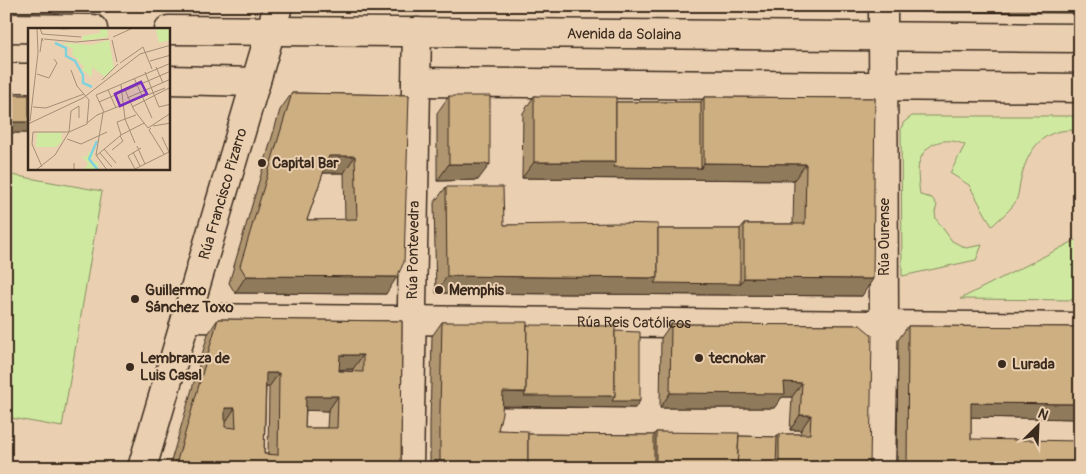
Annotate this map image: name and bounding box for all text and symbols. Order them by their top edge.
street label: Avenida da Solaina [567,24,681,44]
inset map [28,28,170,170]
street label: Rúa Francisco Pizarro [194,126,251,262]
place label: Capital Bar [272,154,339,173]
marker: Capital Bar [256,157,268,169]
street label: Rúa Ourense [875,197,894,276]
street label: Rúa Pontevedra [403,201,423,299]
place label: Guillermo Sánchez Toxo [145,281,233,317]
place label: Memphis [449,281,504,300]
marker: Memphis [433,284,445,296]
marker: Guillermo Sánchez Toxo [129,293,141,305]
street label: Rúa Reis Católicos [577,312,691,333]
place label: Lembranza de Luis Casal [140,349,230,385]
place label: tecnokar [708,349,766,368]
marker: tecnokar [693,352,705,364]
place label: Lurada [1012,355,1055,374]
marker: Lurada [996,358,1008,370]
marker: Lembranza de Luis Casal [124,361,136,373]
north arrow [1014,402,1064,452]
text: N [1035,405,1051,424]

